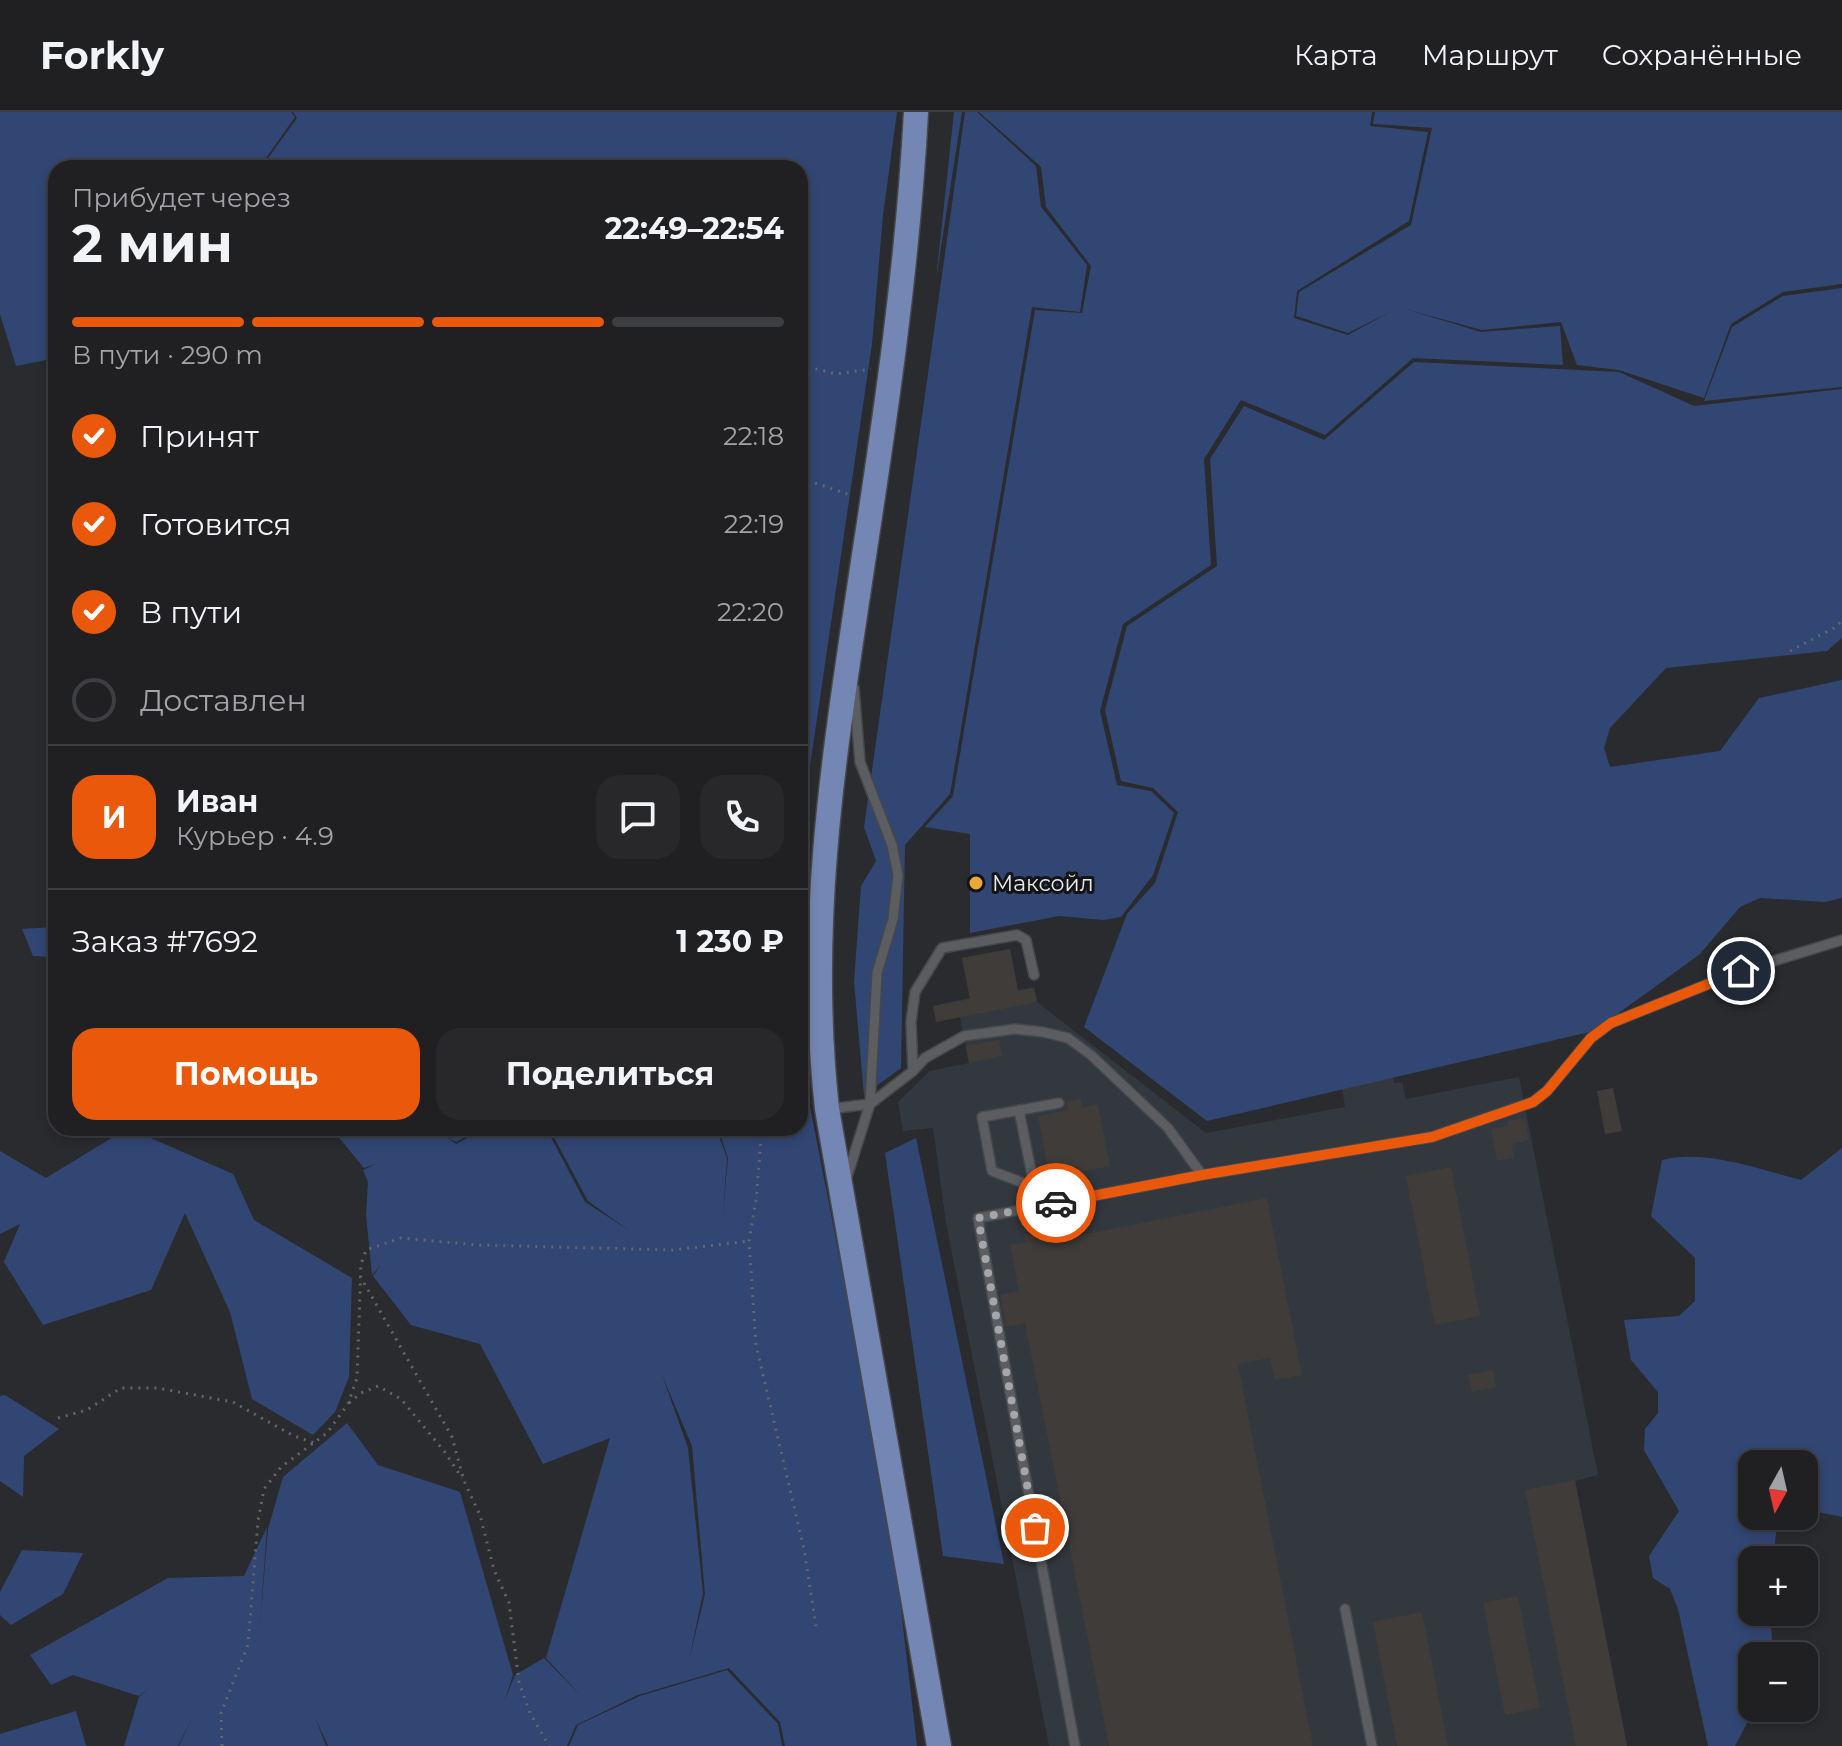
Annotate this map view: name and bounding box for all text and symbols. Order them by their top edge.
text: Forkly [40,32,164,79]
text: Карта [1294,38,1378,72]
text: Маршрут [1422,38,1558,72]
text: Сохранённые [1602,38,1802,72]
text: Прибудет через [72,182,291,214]
text: 22:49–22:54 [605,210,784,247]
text: 2 мин [72,212,233,275]
text: В пути · 290 m [72,339,263,371]
icon: check [72,414,116,458]
text: Принят [140,418,259,455]
text: 22:18 [723,420,784,452]
icon: check [72,502,116,546]
text: Готовится [140,506,292,543]
text: 22:19 [724,508,784,540]
icon: check [72,590,116,634]
text: В пути [140,594,242,631]
text: 22:20 [717,596,784,628]
text: Доставлен [140,682,307,719]
button: chat [596,775,680,859]
button: phone [700,775,784,859]
text: Иван [176,783,258,820]
text: И [102,799,126,836]
text: Курьер · 4.9 [176,820,334,852]
place label: Максойл [992,870,1094,897]
marker: Максойл [967,874,985,892]
text: Заказ #7692 [72,923,258,960]
text: 1 230 ₽ [676,923,784,960]
pin [1707,937,1775,1005]
icon: home [1719,949,1763,993]
button: Помощь [72,1028,420,1120]
button: Поделиться [436,1028,784,1120]
courier [1016,1163,1096,1243]
icon: car [1034,1181,1078,1225]
north arrow [1738,1450,1818,1530]
map controls [1738,1450,1818,1722]
pin [1001,1494,1069,1562]
icon: bag [1013,1506,1057,1550]
button: + [1738,1546,1818,1626]
button: − [1738,1642,1818,1722]

